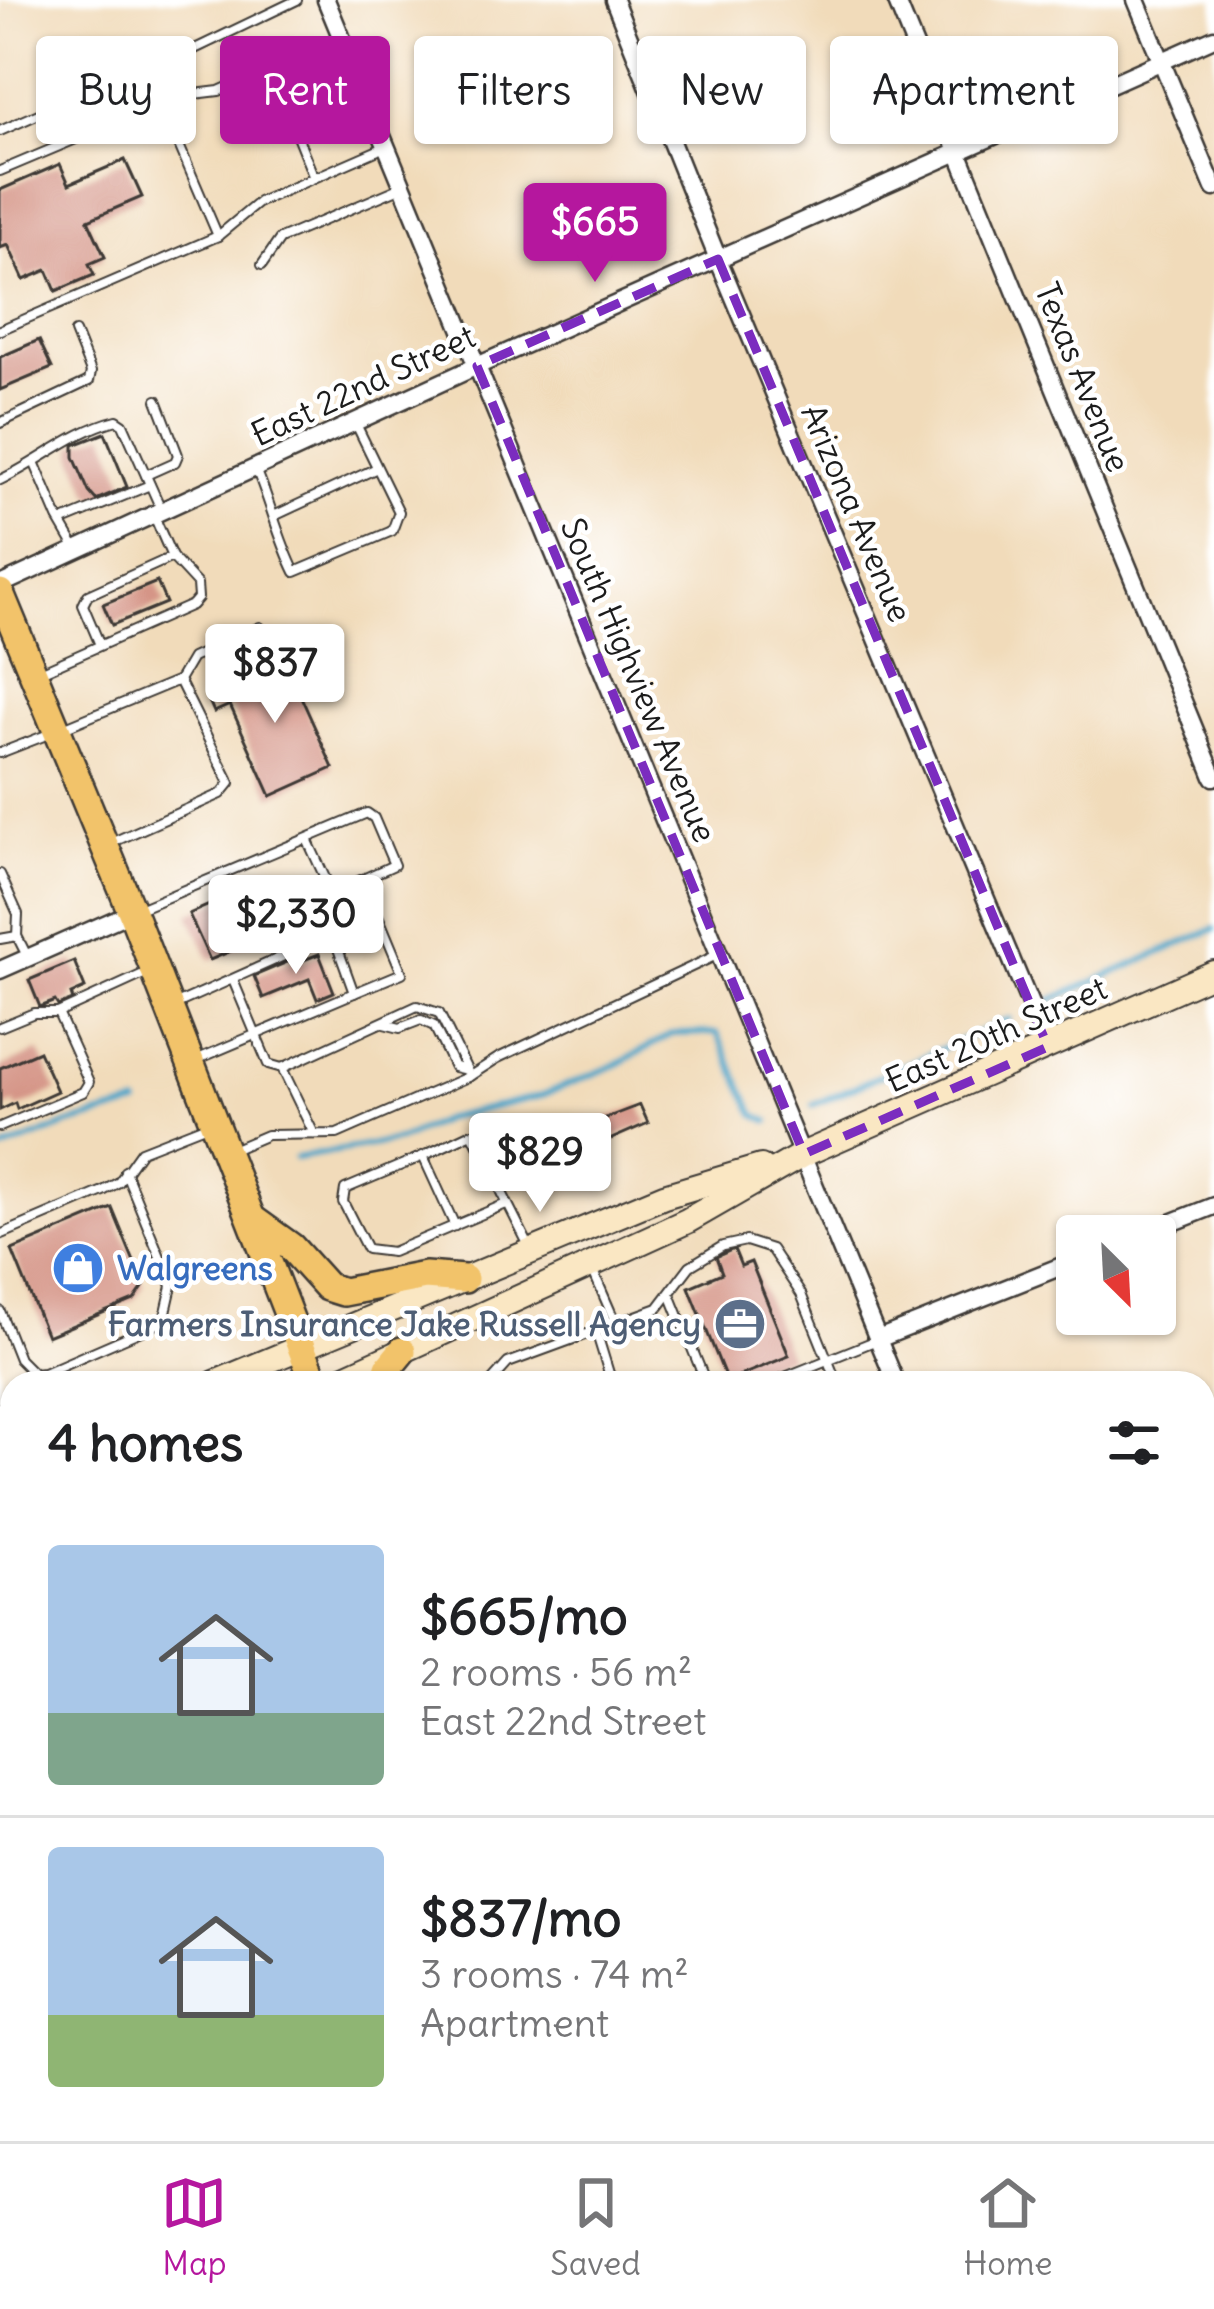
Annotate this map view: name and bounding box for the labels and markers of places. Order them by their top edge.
pin: $665 [524,183,666,285]
pin: $837 [204,624,346,726]
pin: $2,330 [198,875,394,977]
pin: $829 [469,1113,611,1215]
shop icon: Walgreens [50,1240,106,1296]
place label: Walgreens [117,1247,273,1289]
office icon: Farmers Insurance Jake Russell Agency [712,1296,768,1352]
place label: Farmers Insurance Jake Russell Agency [108,1303,701,1345]

